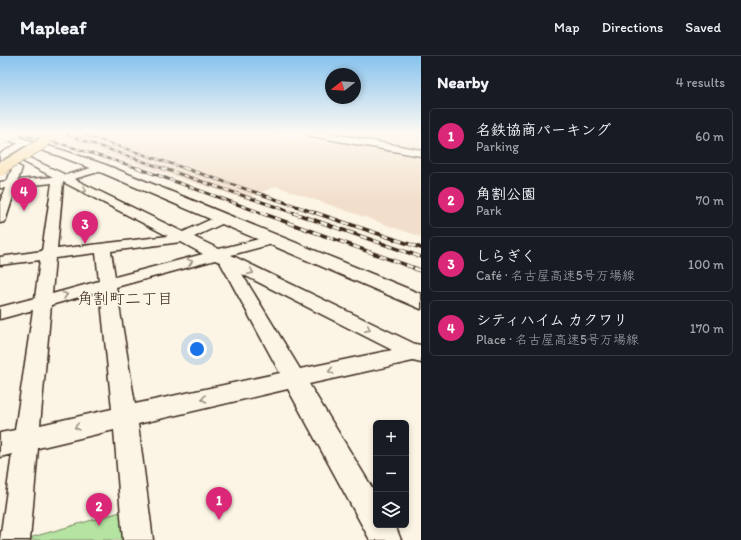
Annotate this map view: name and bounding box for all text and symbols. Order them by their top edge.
text: Mapleaf [20,16,86,39]
text: Map [554,19,580,36]
text: Directions [602,19,663,36]
text: Saved [685,19,721,36]
north arrow [325,68,361,104]
text: Nearby [437,72,489,92]
text: 4 results [676,75,725,90]
text: 名鉄協商パーキング [476,121,611,139]
text: 1 [448,129,454,144]
text: 60 m [695,129,724,144]
text: Parking [476,139,519,154]
pin: 4 [11,178,37,211]
one-way arrow [80,185,87,192]
text: 角割公園 [476,185,536,203]
text: 2 [448,193,454,208]
text: 70 m [696,193,724,208]
text: Park [476,203,502,218]
pin: 3 [72,211,98,244]
text: しらぎく [476,247,536,265]
text: 3 [447,257,455,272]
text: 100 m [688,257,724,272]
one-way arrow [187,258,194,267]
one-way arrow [247,267,255,275]
text: Café · 名古屋高速5号万場線 [476,268,635,283]
district label: 角割町二丁目 [77,289,173,308]
one-way arrow [61,291,68,300]
text: シティハイム カクワリ [476,311,628,329]
text: 4 [447,321,455,336]
text: 170 m [690,321,724,336]
one-way arrow [363,325,371,332]
text: Place · 名古屋高速5号万場線 [476,332,639,347]
your location [187,339,207,359]
one-way arrow [328,366,334,374]
one-way arrow [201,394,207,402]
map controls [373,420,409,528]
button: + [373,420,409,456]
one-way arrow [74,423,81,431]
button: − [373,456,409,492]
pin: 1 [206,487,232,520]
button: layers [373,492,409,528]
pin: 2 [86,493,112,526]

